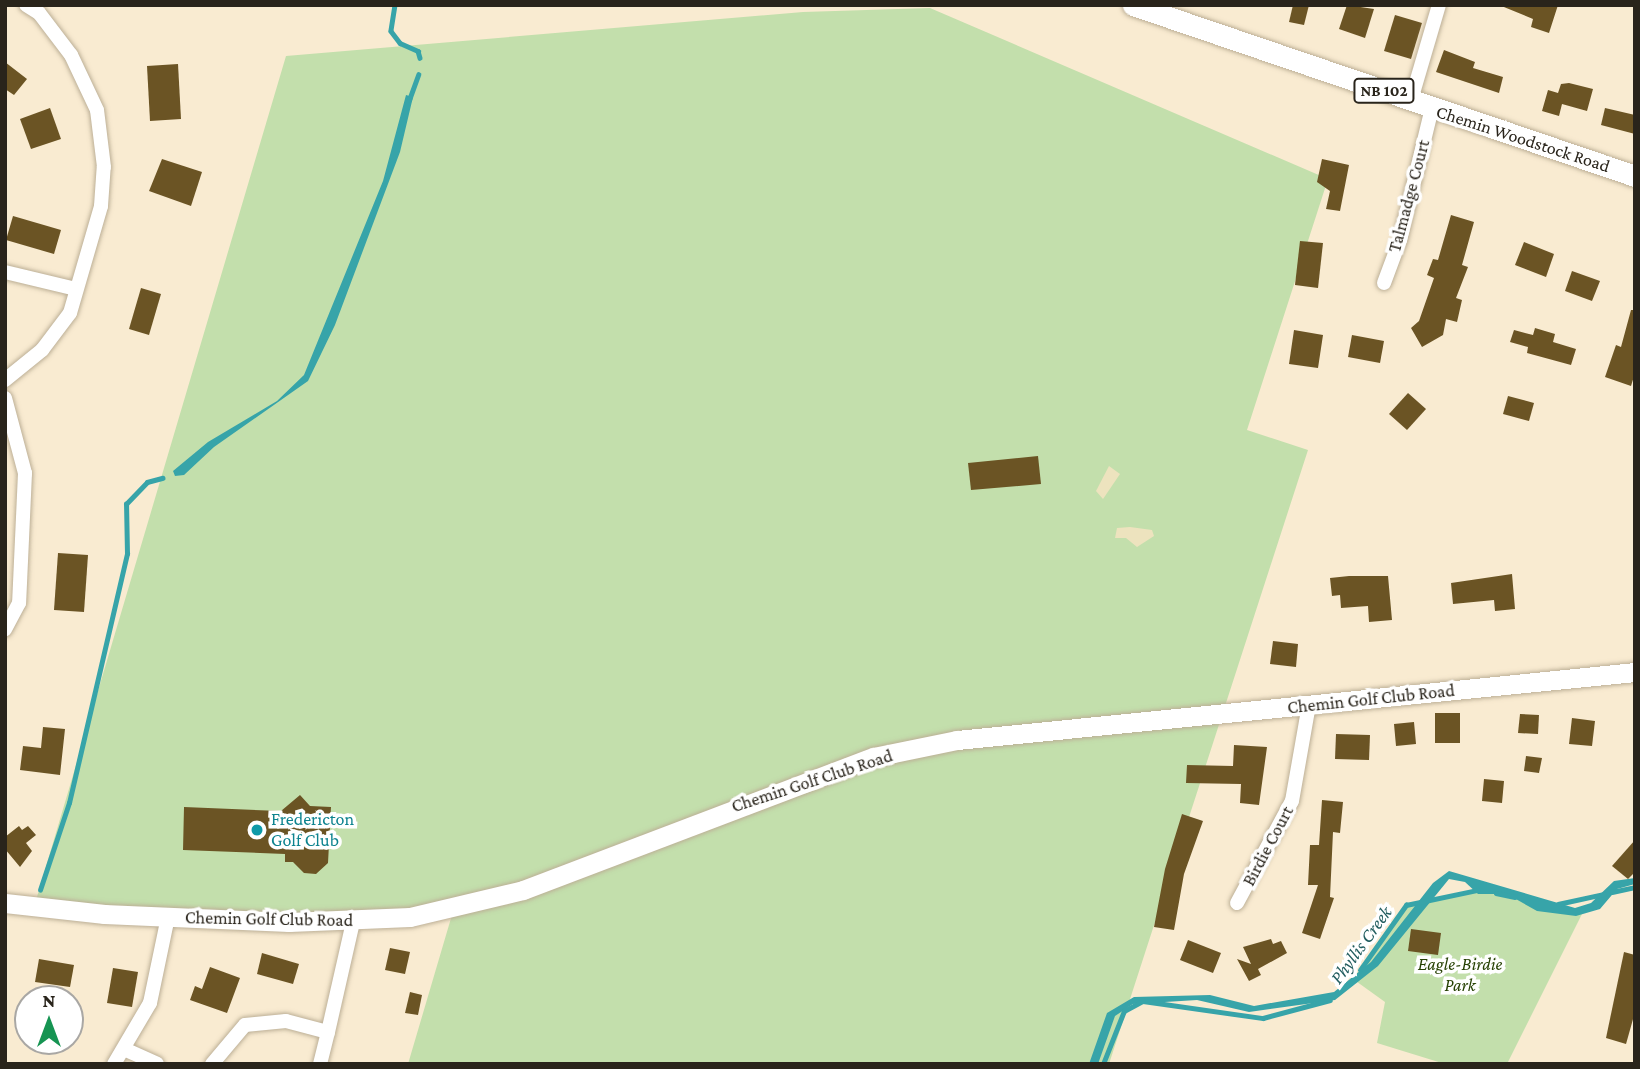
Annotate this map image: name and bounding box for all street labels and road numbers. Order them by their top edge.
road number: NB 102 [1352,78,1416,104]
street label: Chemin Woodstock Road [1433,101,1613,177]
street label: Talmadge Court [1384,137,1434,255]
street label: Chemin Golf Club Road [1286,679,1456,719]
street label: Chemin Golf Club Road [729,745,895,817]
street label: Birdie Court [1238,802,1298,890]
street label: Chemin Golf Club Road [185,907,353,931]

